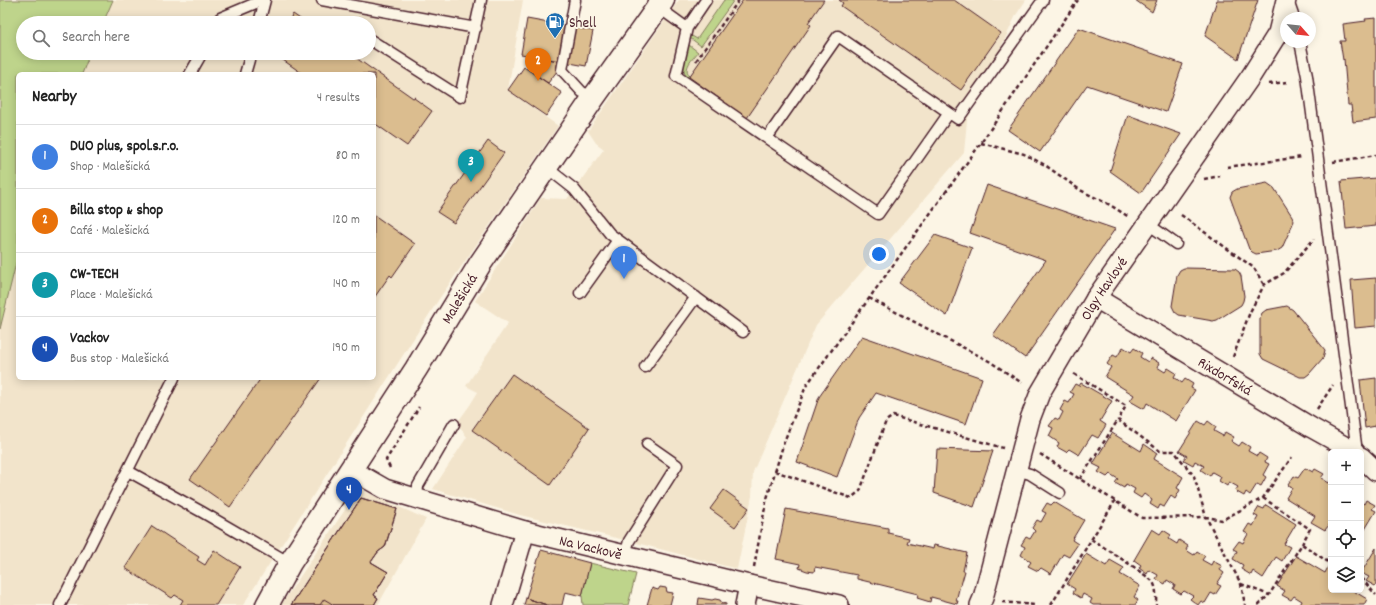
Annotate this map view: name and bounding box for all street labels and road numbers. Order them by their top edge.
street label: Olgy Havlové [1076,253,1134,325]
street label: Malešická [437,270,485,329]
street label: Rixdorfská [1193,353,1256,403]
street label: Na Vackově [557,531,624,567]

